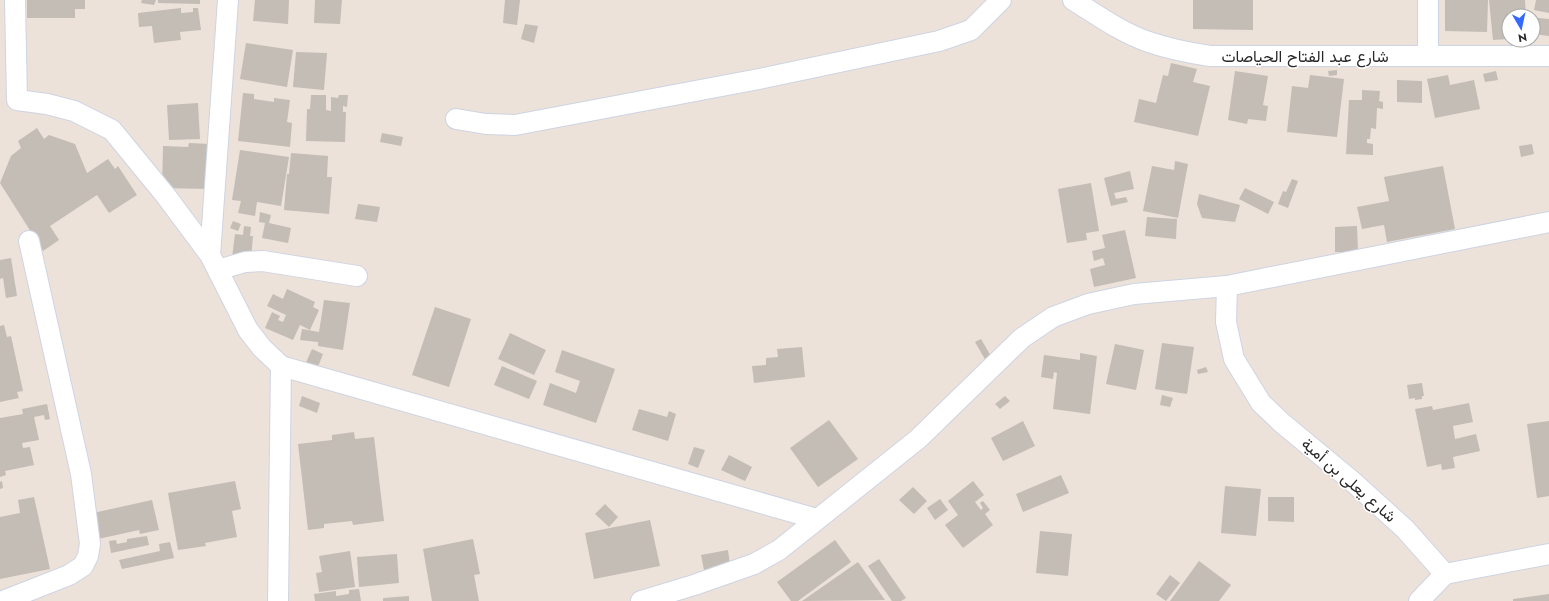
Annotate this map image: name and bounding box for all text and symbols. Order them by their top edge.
north arrow [1501,8,1541,48]
text: N [1517,29,1528,46]
street label: شارع عبد الفتاح الحياصات [1221,45,1389,68]
street label: شارع يعلى بن أمية [1297,432,1401,528]

